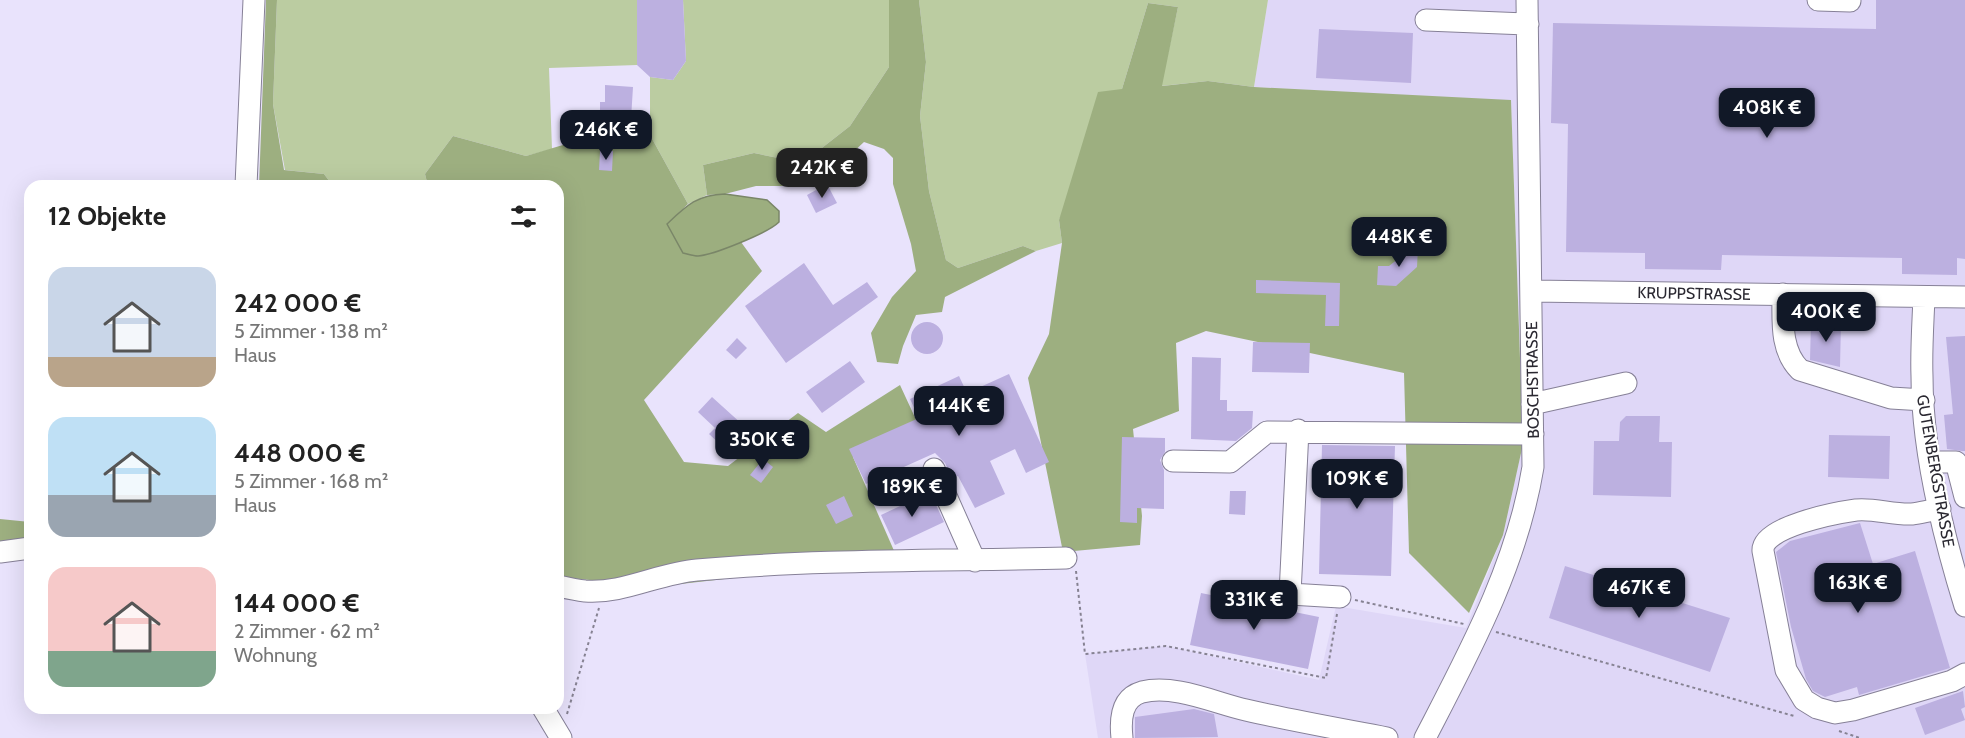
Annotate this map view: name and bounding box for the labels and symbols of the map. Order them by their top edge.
pin: 408K € [1718,88,1816,139]
pin: 246K € [557,110,655,161]
pin: 242K € [773,148,871,199]
pin: 448K € [1350,217,1448,268]
street label: KRUPPSTRASSE [1637,283,1751,304]
pin: 400K € [1777,292,1875,343]
street label: BOSCHSTRASSE [1522,321,1543,439]
pin: 144K € [910,386,1008,437]
street label: GUTENBERGSTRASSE [1913,393,1958,549]
pin: 350K € [713,420,811,471]
pin: 109K € [1308,459,1406,510]
pin: 189K € [863,467,961,518]
pin: 163K € [1809,563,1907,614]
pin: 467K € [1590,568,1688,619]
pin: 331K € [1205,580,1303,631]

